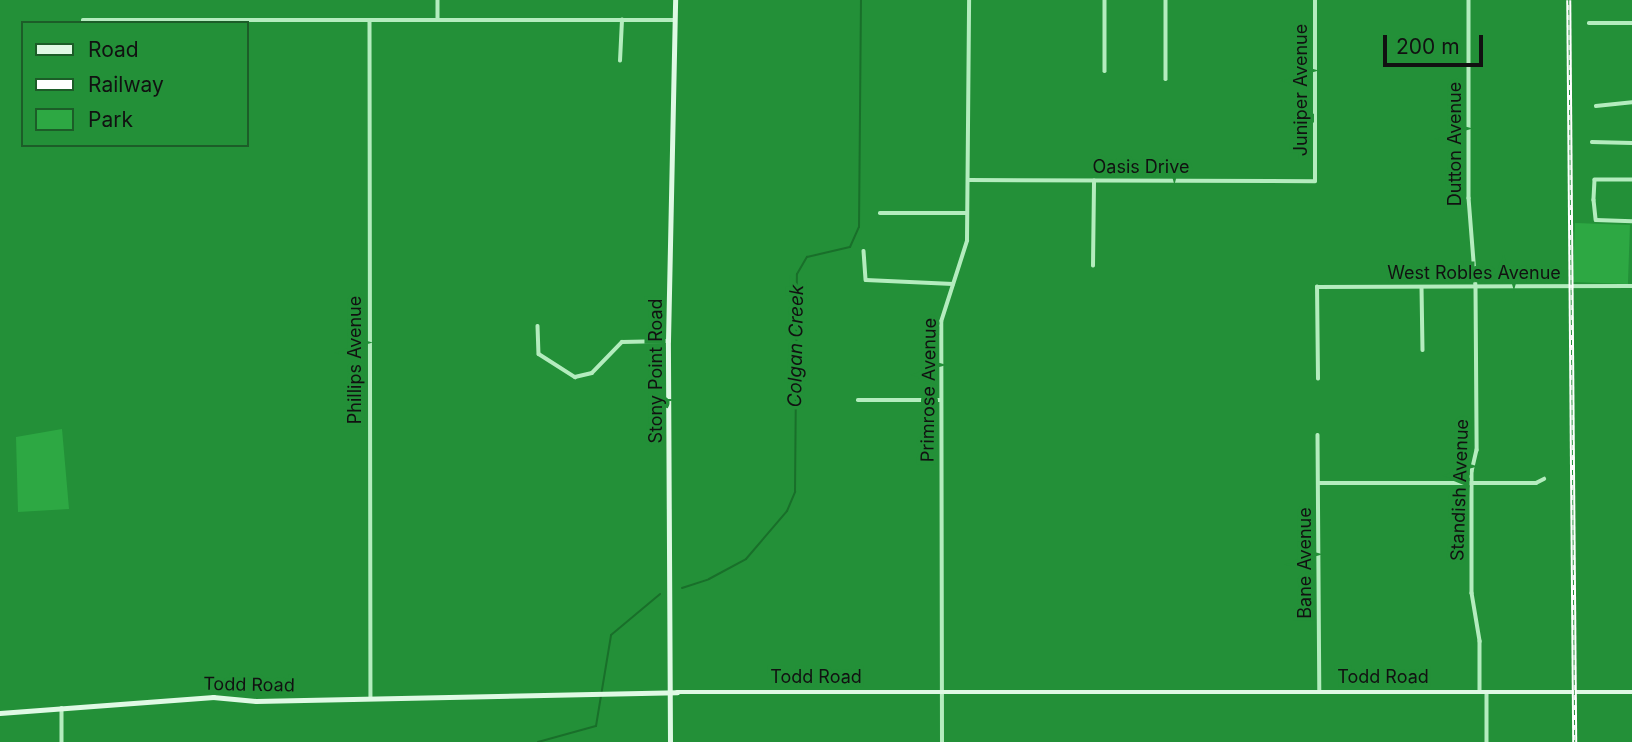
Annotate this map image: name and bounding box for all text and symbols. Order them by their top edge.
legend [21,21,248,147]
scale bar [1387,21,1487,65]
street label: Juniper Avenue [1290,24,1312,156]
text: 200 m [1396,34,1460,59]
text: Road [88,37,139,62]
text: Railway [88,72,164,97]
street label: Dutton Avenue [1444,82,1466,206]
text: Park [88,107,133,132]
street label: Oasis Drive [1093,156,1189,178]
street label: West Robles Avenue [1387,262,1561,284]
water label: Colgan Creek [784,284,808,408]
street label: Phillips Avenue [344,296,366,424]
street label: Stony Point Road [645,298,667,444]
street label: Primrose Avenue [917,318,941,462]
street label: Standish Avenue [1447,419,1473,561]
street label: Bane Avenue [1294,507,1316,619]
street label: Todd Road [770,666,862,688]
street label: Todd Road [1337,666,1429,688]
street label: Todd Road [203,673,295,697]

